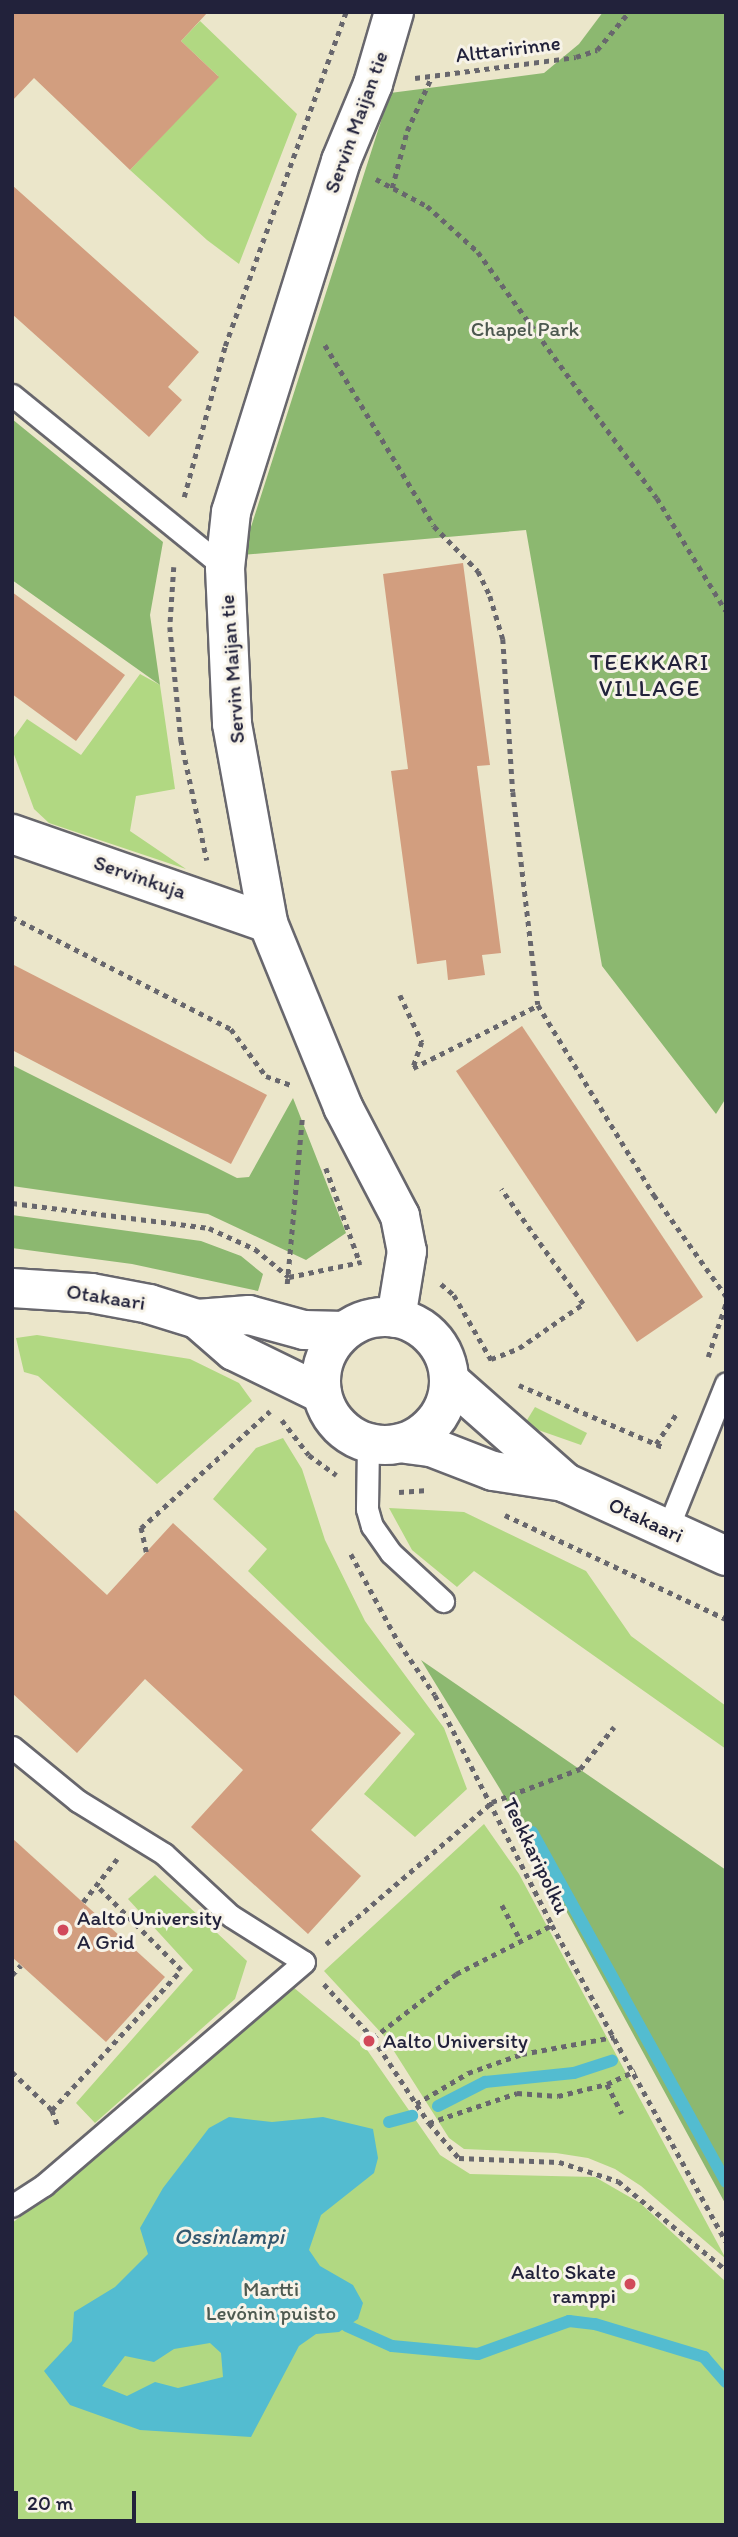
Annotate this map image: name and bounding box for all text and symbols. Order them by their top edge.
street label: Alttaririnne [454,30,562,68]
street label: Servin Maijan tie [319,47,393,197]
park label: Chapel Park [471,316,579,342]
street label: Servin Maijan tie [214,593,250,745]
district label: TEEKKARI VILLAGE [591,648,709,702]
street label: Servinkuja [91,849,189,905]
street label: Otakaari [65,1278,147,1316]
street label: Otakaari [605,1492,687,1548]
street label: Teekkaripolku [497,1794,575,1918]
place label: Aalto University A Grid [77,1905,222,1955]
marker: Aalto University A Grid [55,1922,71,1938]
place label: Aalto University [383,2028,528,2054]
marker: Aalto University [361,2033,377,2049]
water label: Ossinlampi [174,2222,284,2250]
place label: Aalto Skate ramppi [511,2259,616,2309]
park label: Martti Levónin puisto [206,2276,336,2326]
marker: Aalto Skate ramppi [622,2276,638,2292]
scale bar [18,2478,140,2522]
text: 20 m [27,2490,73,2515]

